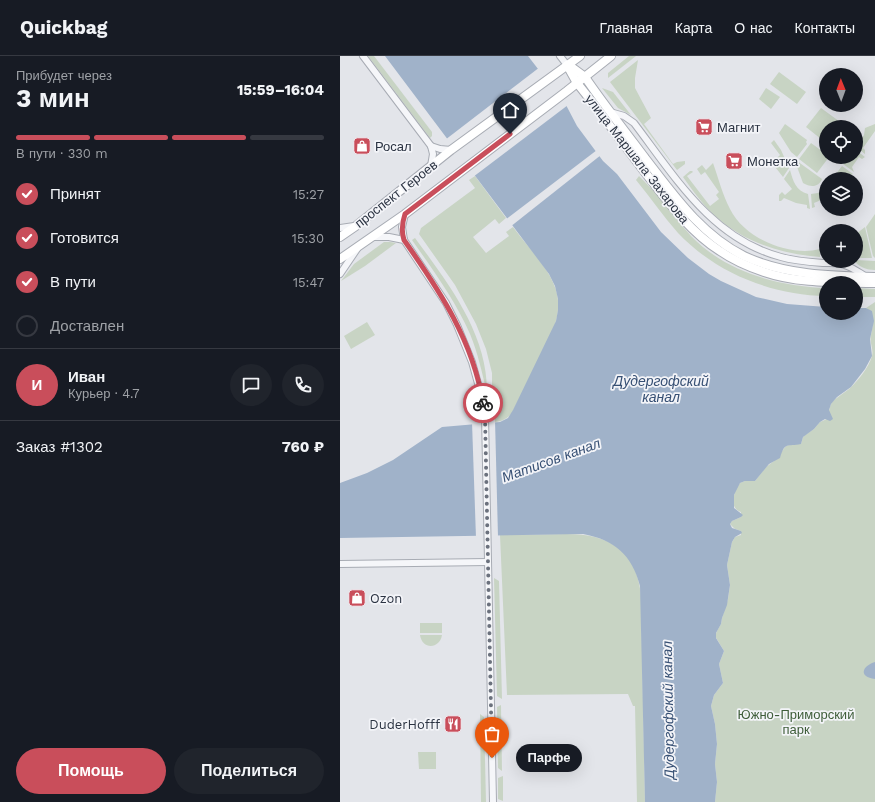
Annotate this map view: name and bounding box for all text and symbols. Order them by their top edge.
text: Quickbag [20,16,107,39]
text: Главная [600,20,653,36]
text: Карта [675,20,712,36]
text: О нас [734,20,773,36]
text: Контакты [795,20,855,36]
text: Прибудет через [16,68,112,83]
north arrow [819,68,863,112]
map controls [819,68,863,320]
text: 15:59–16:04 [237,81,324,99]
text: 3 мин [16,83,90,113]
street label: улица Маршала Захарова [582,91,693,227]
pin [493,93,527,134]
icon: home [499,99,521,121]
supermarket icon: Магнит [694,117,714,137]
place label: Магнит [717,120,760,135]
button: locate [819,120,863,164]
shop icon: Росал [352,136,372,156]
place label: Росал [375,139,412,154]
text: В пути · 330 m [16,146,108,161]
supermarket icon: Монетка [724,151,744,171]
place label: Монетка [747,154,799,169]
street label: проспект Героев [352,157,440,231]
button: layers [819,172,863,216]
icon: check [16,183,38,205]
text: Принят [50,185,101,203]
text: 15:27 [293,187,324,202]
button: + [819,224,863,268]
icon: check [16,227,38,249]
text: Готовится [50,229,119,247]
text: 15:30 [292,231,324,246]
icon: check [16,271,38,293]
text: В пути [50,273,96,291]
text: 15:47 [293,275,324,290]
button: − [819,276,863,320]
text: Доставлен [50,317,124,335]
button: chat [230,364,272,406]
button: phone [282,364,324,406]
text: Иван [68,368,105,386]
water label: Дудергофский канал [611,373,709,405]
text: И [32,376,42,394]
courier [463,383,503,423]
text: Курьер · 4.7 [68,386,140,401]
icon: bike [472,392,494,414]
water label: Матисов канал [500,435,602,485]
text: Заказ #1302 [16,438,103,456]
text: 760 ₽ [282,438,324,456]
shop icon: Ozon [347,588,367,608]
place label: Ozon [370,591,402,606]
water label: Дудергофский канал [659,641,677,781]
park label: Южно-Приморский парк [738,707,854,737]
restaurant icon: DuderHofff [443,714,463,734]
place label: DuderHofff [369,717,440,732]
pin [475,717,509,758]
icon: bag [481,723,503,745]
callout: Парфе [516,744,582,772]
button: Помощь [16,748,166,794]
button: Поделиться [174,748,324,794]
text: Парфе [528,750,570,765]

